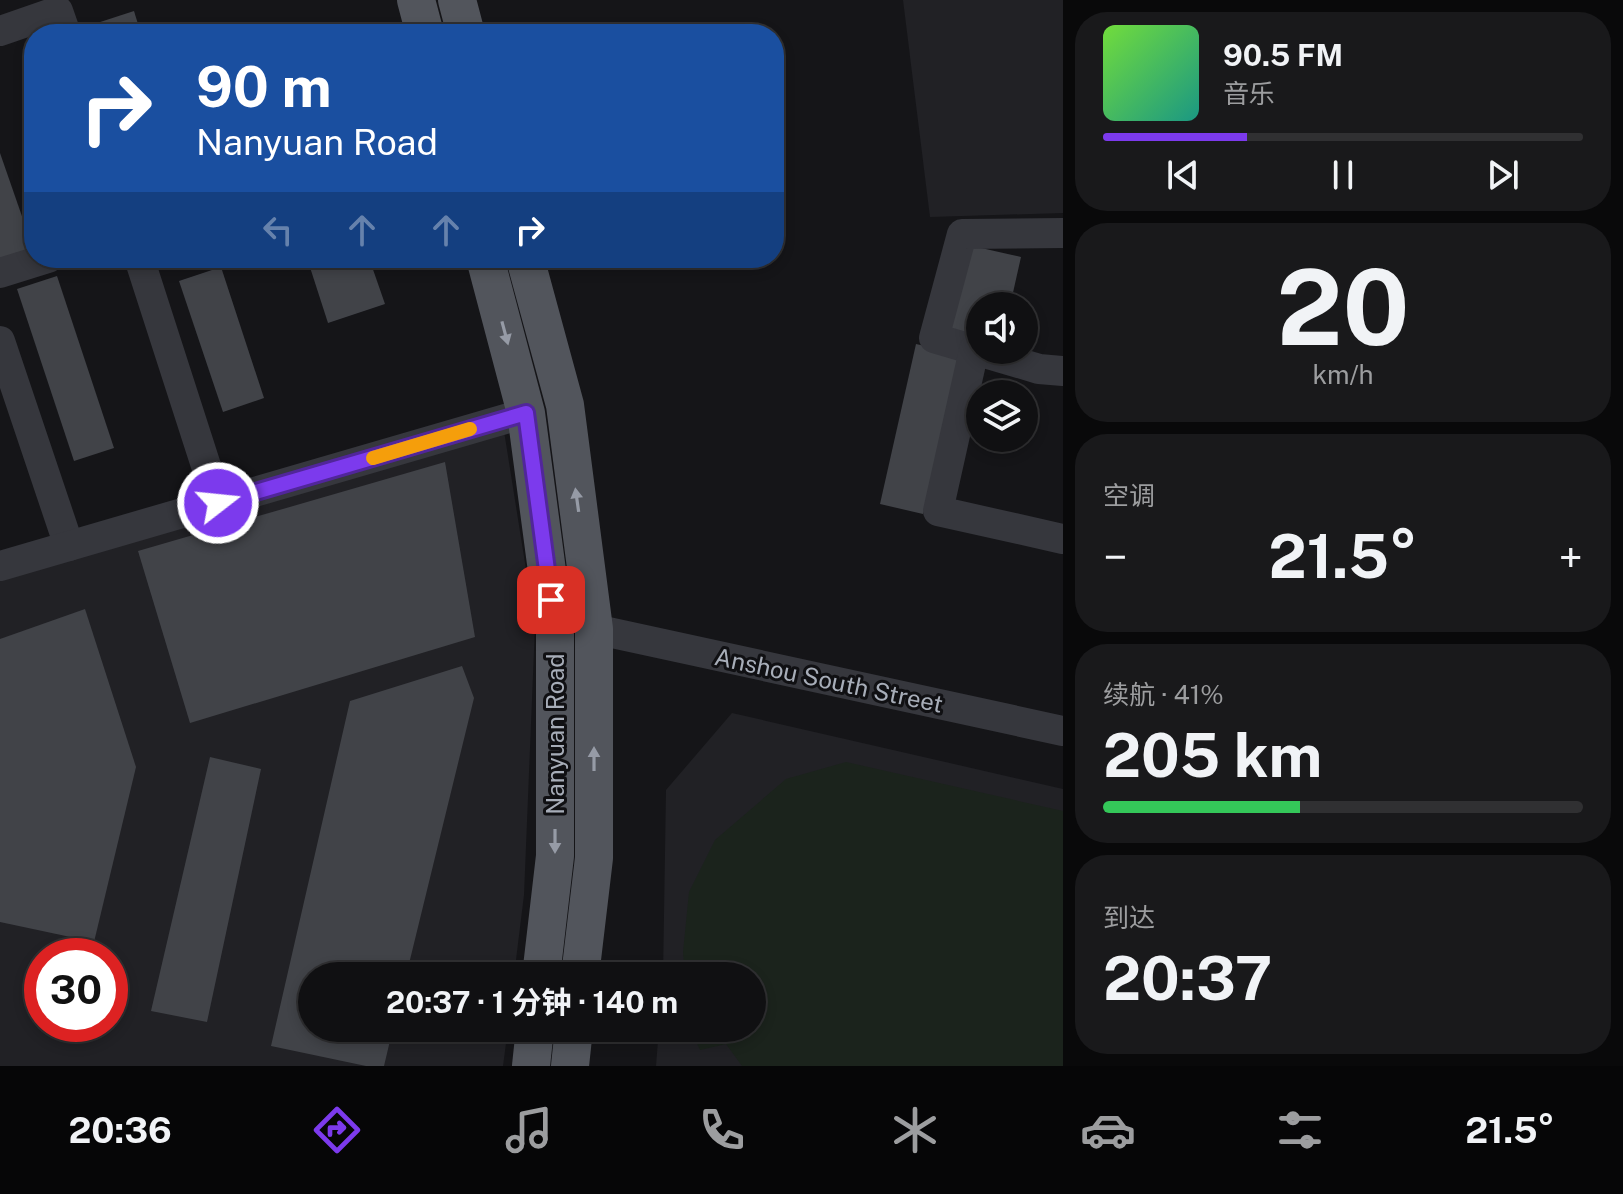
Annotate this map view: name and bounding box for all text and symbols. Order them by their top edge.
text: 90.5 FM [1223,37,1343,73]
text: 90 m [196,54,332,120]
icon: right [64,56,168,160]
text: 音乐 [1223,78,1275,109]
text: Nanyuan Road [196,121,438,163]
icon: previous [1161,153,1205,197]
icon: pause [1321,153,1365,197]
icon: next [1481,153,1525,197]
icon: left [256,208,300,252]
icon: ahead [340,208,384,252]
icon: ahead [424,208,468,252]
icon: right [508,208,552,252]
text: 20 [1276,246,1410,368]
map controls [966,292,1038,452]
button: sound [966,292,1038,364]
one-way arrow [500,321,512,346]
text: km/h [1312,359,1374,390]
button: layers [966,380,1038,452]
position arrow [176,461,260,545]
text: 空调 [1103,480,1155,511]
one-way arrow [570,487,583,512]
text: 21.5° [1269,521,1417,592]
text: − [1103,531,1127,583]
text: + [1559,531,1583,583]
pin [517,566,585,634]
icon: arrive [529,578,573,622]
street label: Anshou South Street [712,642,946,718]
street label: Nanyuan Road [541,653,569,815]
text: 续航 · 41% [1103,679,1224,710]
text: 205 km [1103,720,1322,791]
one-way arrow [588,746,600,771]
one-way arrow [549,829,561,854]
text: 到达 [1103,902,1155,933]
speed limit sign: 30 [24,938,128,1042]
text: 20:37 [1103,943,1272,1014]
text: 20:37 · 1 分钟 · 140 m [386,984,678,1020]
icon: directions [309,1102,365,1158]
icon: music [501,1102,557,1158]
icon: phone [694,1102,750,1158]
icon: climate [887,1102,943,1158]
icon: car [1080,1102,1136,1158]
icon: filters [1272,1102,1328,1158]
text: 20:36 [68,1109,172,1151]
text: 21.5° [1465,1109,1555,1151]

